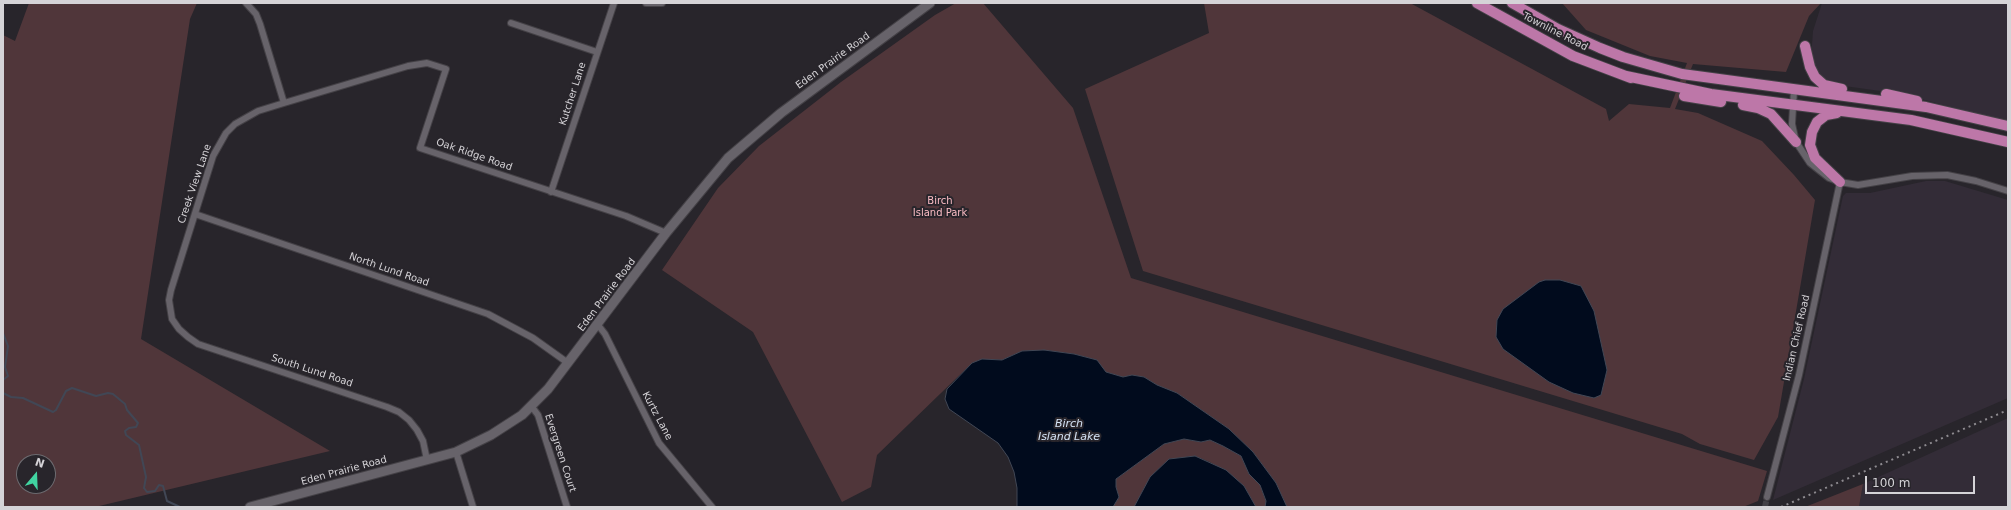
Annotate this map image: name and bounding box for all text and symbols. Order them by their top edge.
street label: Townline Road [1520,10,1590,54]
street label: Eden Prairie Road [794,30,872,92]
street label: Kutcher Lane [557,61,589,127]
street label: Oak Ridge Road [434,136,514,174]
street label: Creek View Lane [176,143,214,225]
park label: Birch Island Park [913,195,967,218]
street label: North Lund Road [347,251,431,289]
street label: Eden Prairie Road [576,256,638,334]
street label: Indian Chief Road [1781,294,1813,382]
street label: South Lund Road [270,352,354,390]
street label: Kurtz Lane [639,390,675,442]
street label: Evergreen Court [542,412,578,494]
water label: Birch Island Lake [1038,417,1100,443]
north arrow [16,454,56,494]
street label: Eden Prairie Road [300,454,388,488]
text: N [33,455,46,471]
scale bar [1867,468,1977,494]
text: 100 m [1872,476,1910,490]

